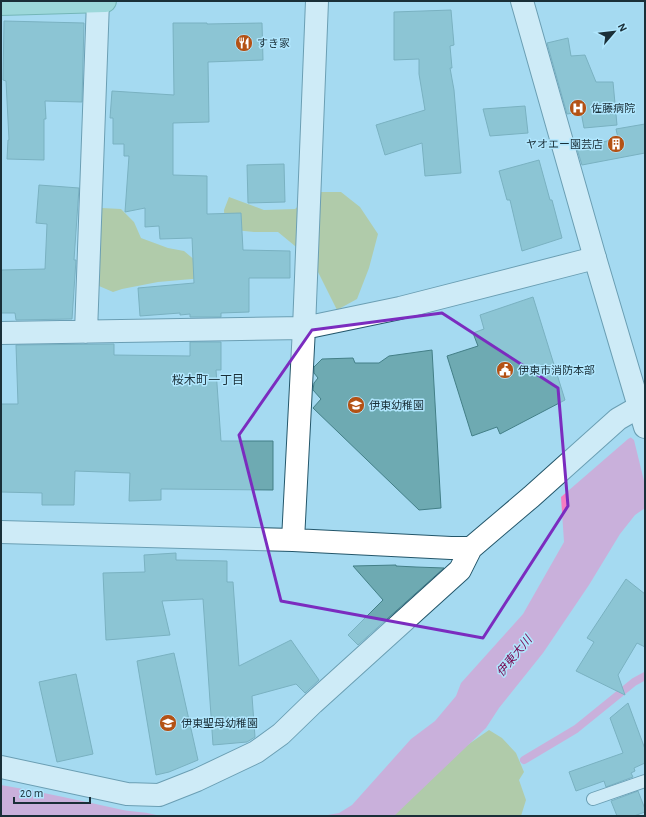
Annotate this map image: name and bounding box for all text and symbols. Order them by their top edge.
north arrow [594,12,634,52]
text: N [616,22,629,34]
restaurant icon: すき家 [234,33,254,53]
place label: すき家 [257,37,290,49]
hospital icon: 佐藤病院 [568,98,588,118]
place label: 佐藤病院 [591,102,635,114]
building icon: ヤオエー園芸店 [606,134,626,154]
place label: ヤオエー園芸店 [526,139,603,150]
public building icon: 伊東市消防本部 [495,360,515,380]
place label: 伊東市消防本部 [518,364,595,376]
district label: 桜木町一丁目 [172,374,244,386]
school or university icon: 伊東幼稚園 [346,395,366,415]
place label: 伊東幼稚園 [369,399,424,411]
water label: 伊東大川 [493,631,535,678]
school or university icon: 伊東聖母幼稚園 [158,713,178,733]
place label: 伊東聖母幼稚園 [181,717,258,729]
scale bar [14,779,90,805]
text: 20 m [20,787,43,799]

